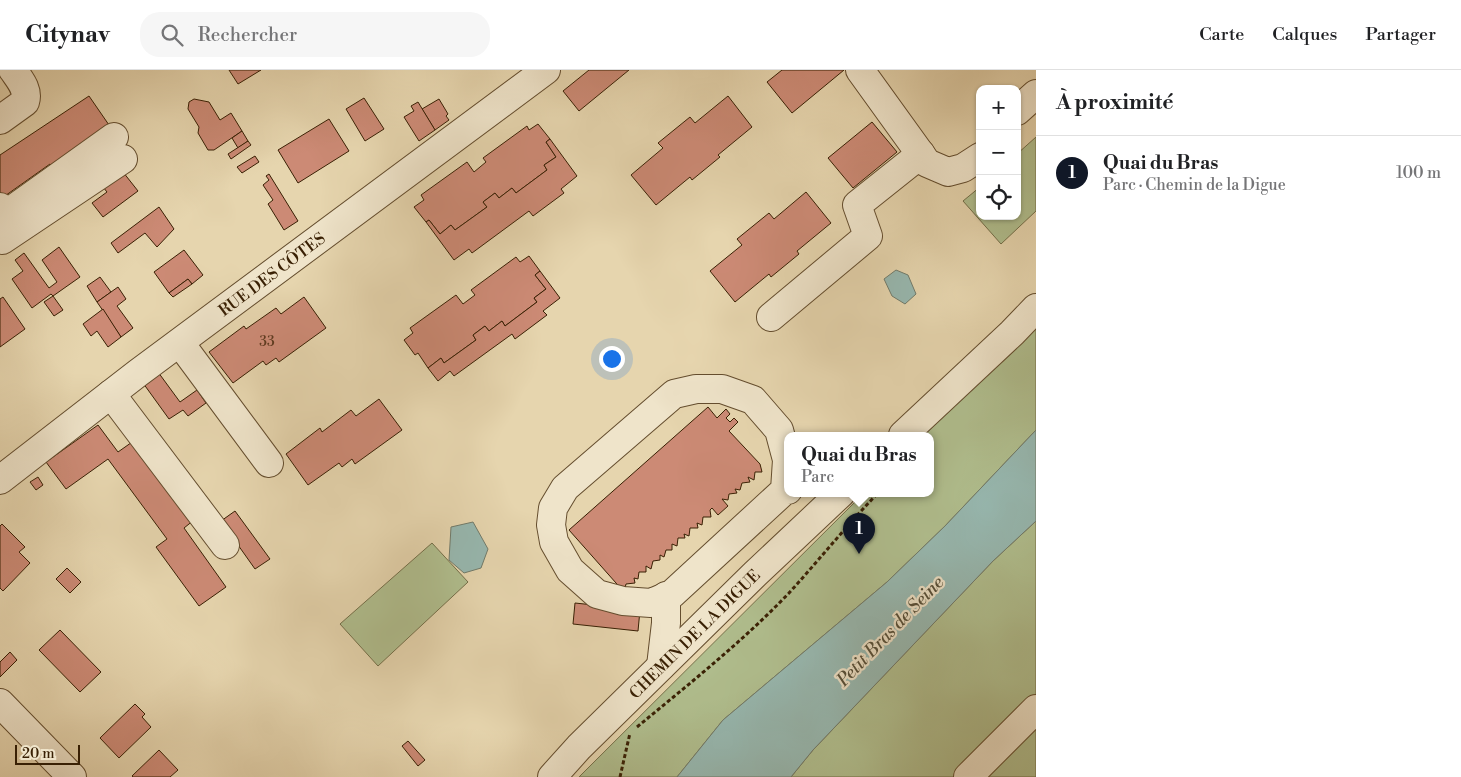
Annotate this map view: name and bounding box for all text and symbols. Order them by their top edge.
search box [140,12,490,57]
text: Citynav [25,20,110,50]
icon: search [158,21,186,49]
text: Rechercher [198,23,297,47]
text: Carte [1199,23,1244,46]
text: Calques [1272,23,1337,46]
text: Partager [1365,23,1436,46]
map controls [976,85,1021,220]
button: + [976,85,1021,130]
text: À proximité [1056,90,1173,116]
button: − [976,130,1021,175]
text: Quai du Bras [1103,151,1219,175]
text: 1 [1068,163,1076,183]
text: 100 m [1396,163,1441,183]
button: locate [976,175,1021,220]
text: Parc · Chemin de la Digue [1103,175,1286,195]
street label: RUE DES CÔTES [215,228,330,321]
house number: 33 [259,333,275,351]
your location [599,346,625,372]
popup [784,432,934,497]
text: Quai du Bras [801,443,917,467]
text: Parc [801,467,834,487]
pin: 1 [843,513,875,554]
street label: CHEMIN DE LA DIGUE [625,566,765,703]
water label: Petit Bras de Seine [831,571,949,692]
scale bar [15,742,80,765]
text: 20 m [22,745,54,763]

